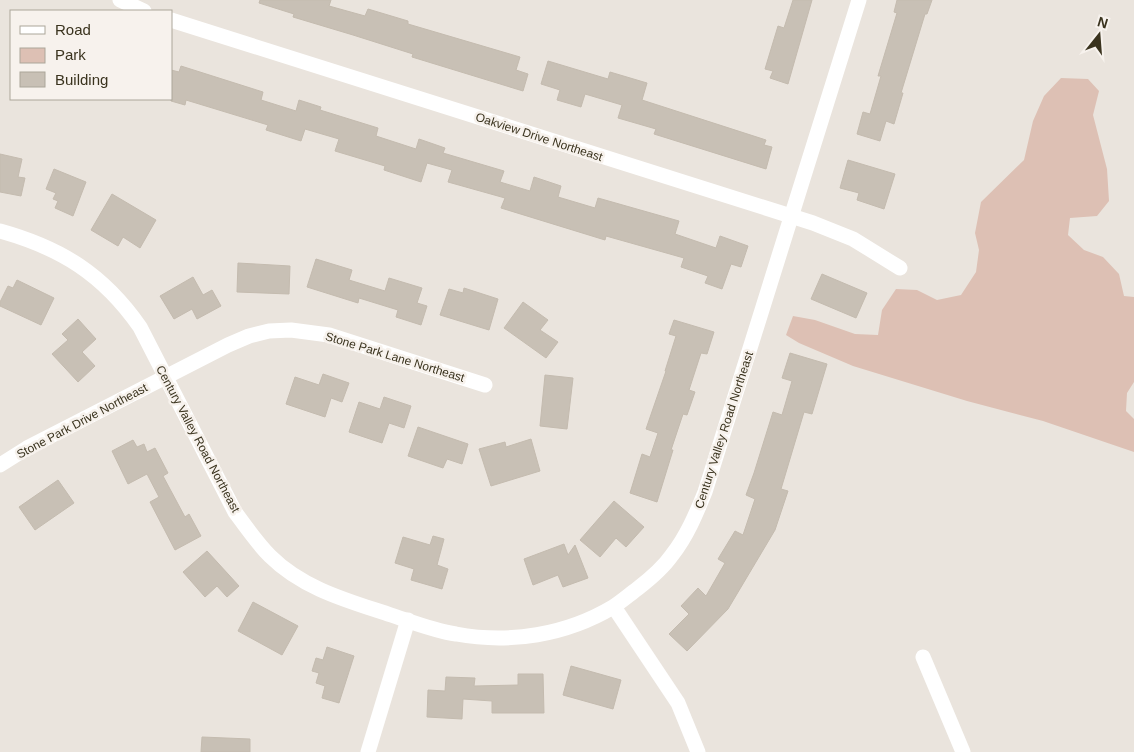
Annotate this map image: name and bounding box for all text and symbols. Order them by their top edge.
legend [10,10,172,100]
north arrow [1074,10,1124,60]
text: N [1096,13,1110,32]
text: Road [55,21,91,38]
text: Park [55,46,86,63]
text: Building [55,71,108,88]
street label: Oakview Drive Northeast [474,110,605,164]
street label: Stone Park Lane Northeast [324,329,467,385]
street label: Century Valley Road Northeast [692,349,756,510]
street label: Century Valley Road Northeast [153,363,243,516]
street label: Stone Park Drive Northeast [14,380,150,461]

